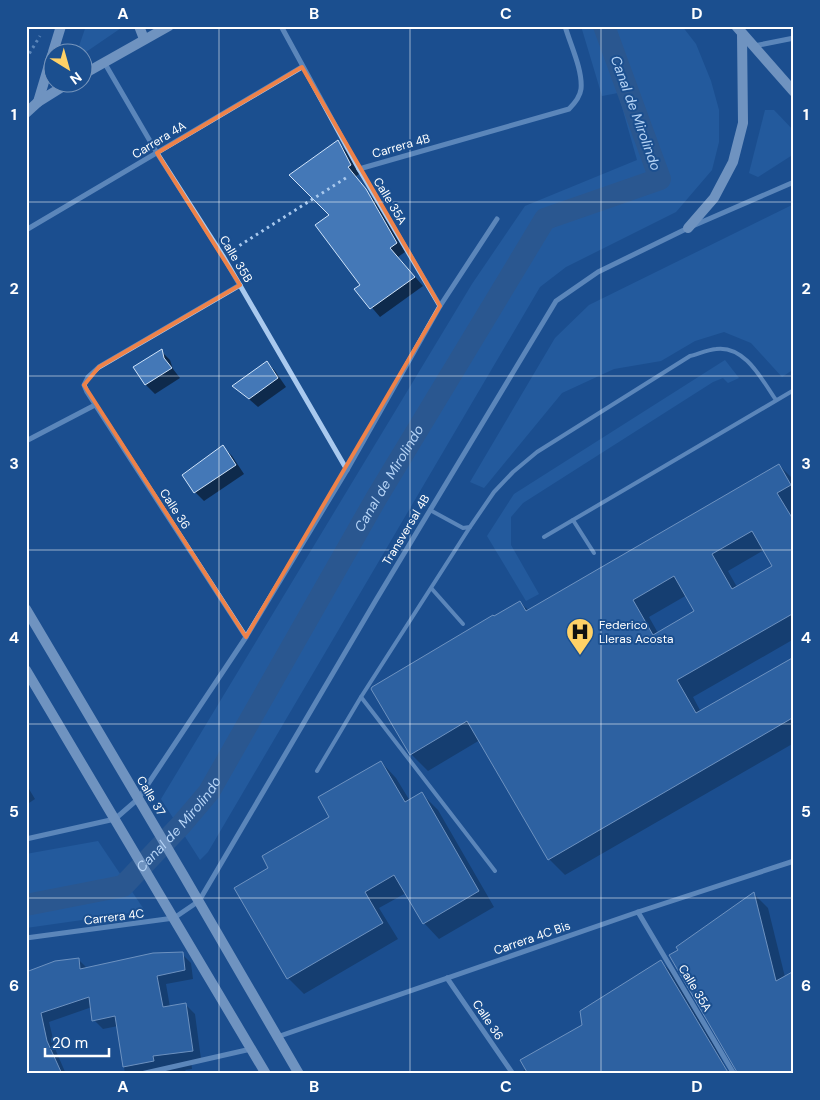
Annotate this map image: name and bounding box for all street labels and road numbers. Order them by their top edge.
street label: Carrera 4A [129,118,189,162]
street label: Carrera 4B [370,130,432,162]
street label: Calle 35A [370,174,410,228]
street label: Calle 35B [216,233,256,285]
street label: Calle 36 [156,486,194,532]
street label: Transversal 4B [379,492,433,568]
street label: Calle 37 [133,773,169,819]
street label: Carrera 4C [83,905,145,929]
street label: Carrera 4C Bis [492,917,572,959]
street label: Calle 35A [675,961,715,1015]
street label: Calle 36 [469,997,507,1043]

